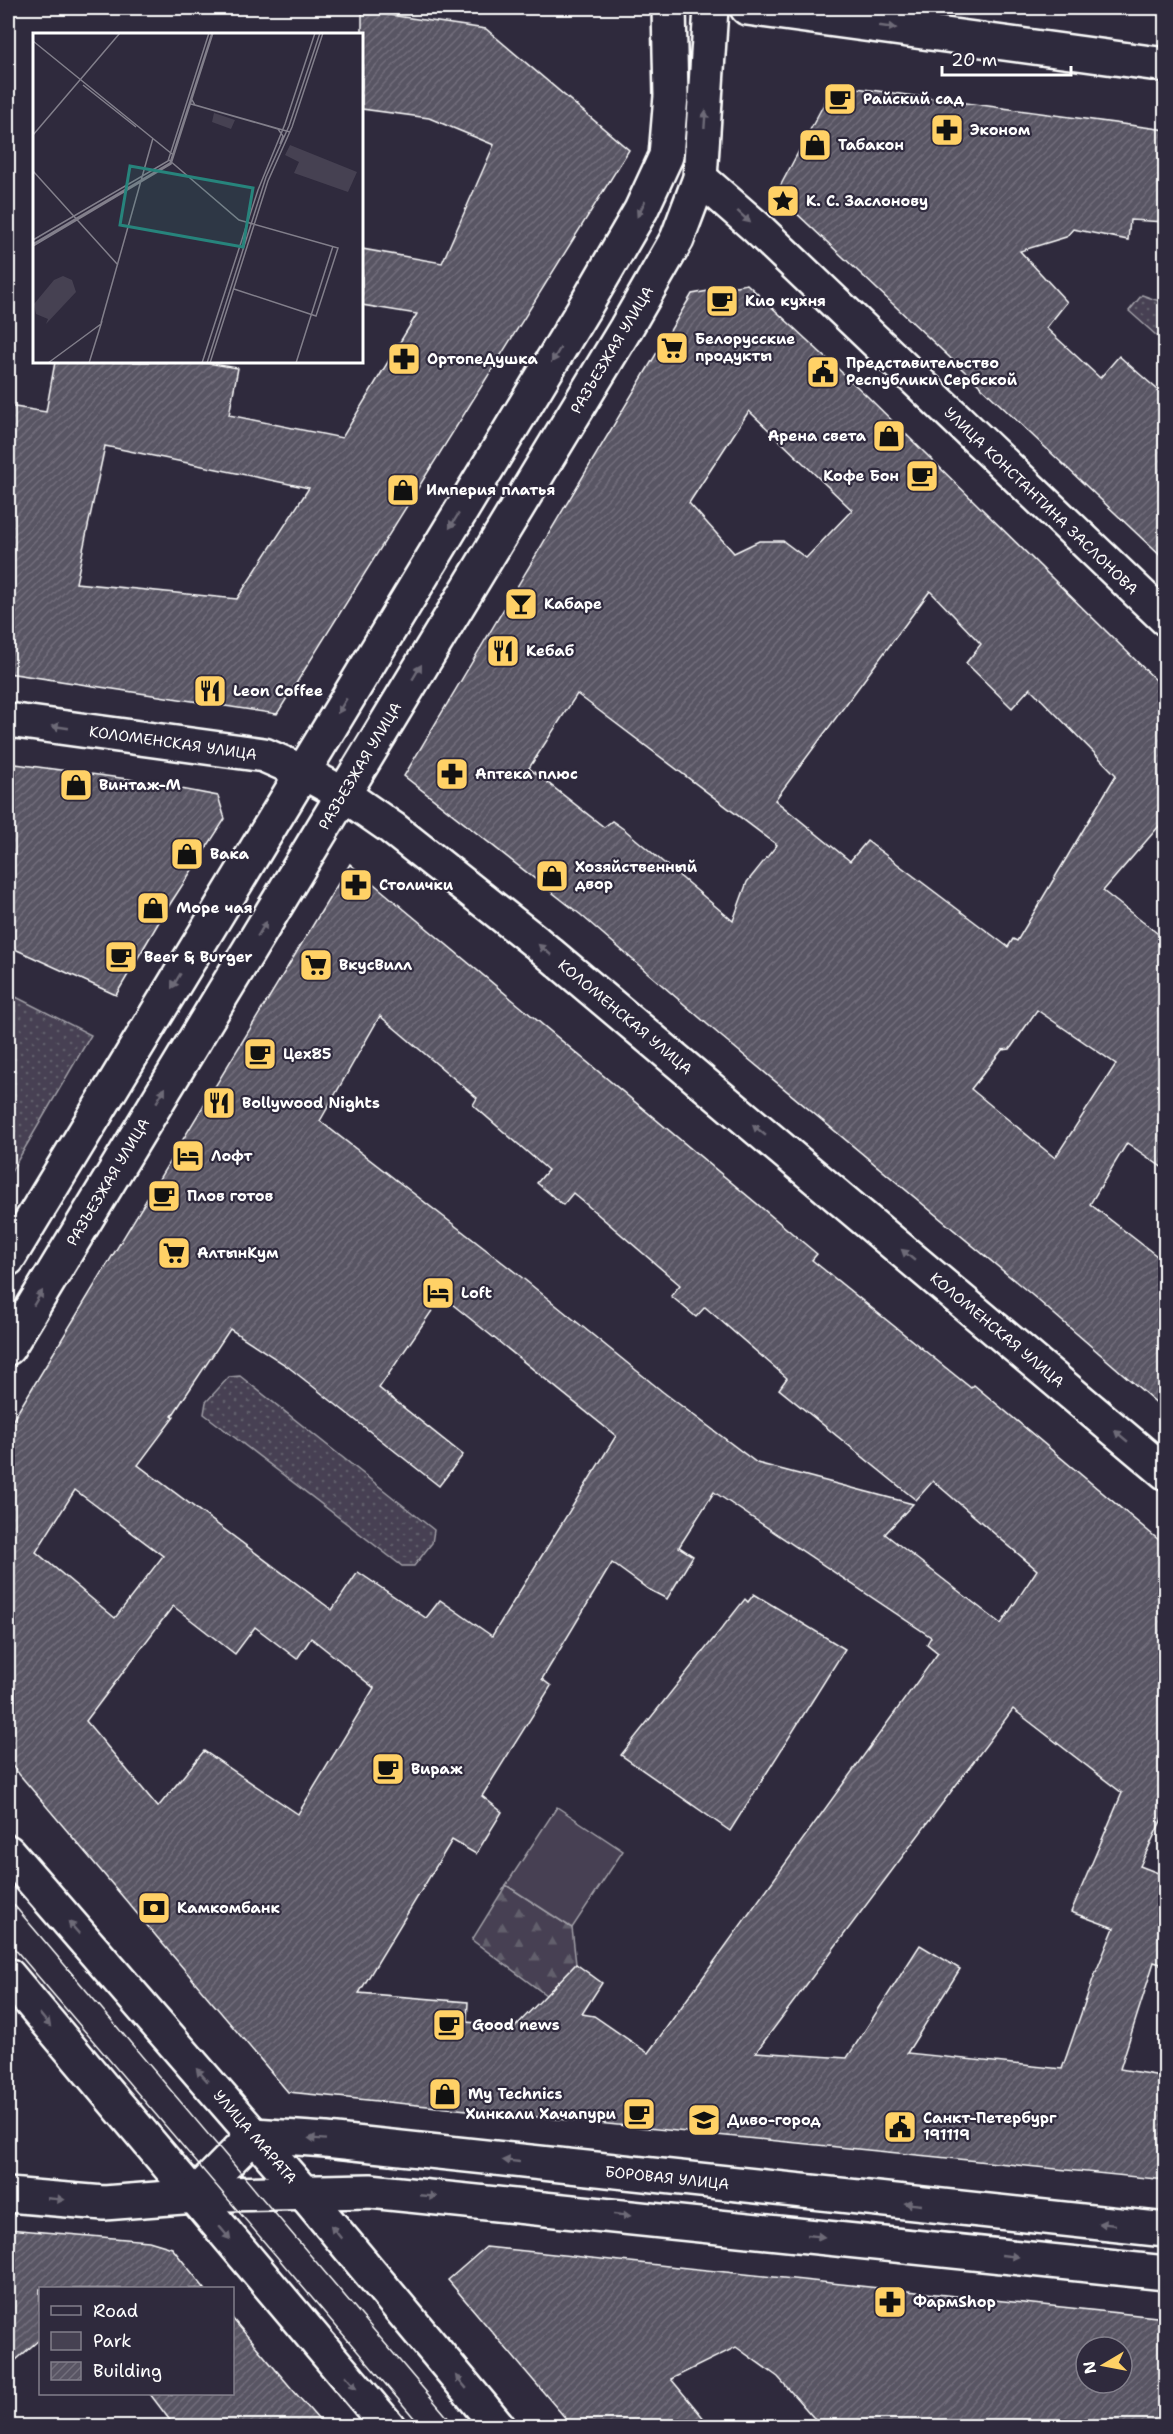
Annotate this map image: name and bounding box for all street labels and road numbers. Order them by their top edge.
street label: РАЗЪЕЗЖАЯ УЛИЦА [566,282,658,418]
street label: УЛИЦА КОНСТАНТИНА ЗАСЛОНОВА [940,403,1142,599]
street label: РАЗЪЕЗЖАЯ УЛИЦА [314,698,406,834]
street label: КОЛОМЕНСКАЯ УЛИЦА [88,721,258,765]
street label: КОЛОМЕНСКАЯ УЛИЦА [554,955,696,1079]
street label: РАЗЪЕЗЖАЯ УЛИЦА [62,1114,154,1250]
street label: КОЛОМЕНСКАЯ УЛИЦА [926,1268,1068,1392]
street label: УЛИЦА МАРАТА [209,2086,301,2188]
street label: БОРОВАЯ УЛИЦА [604,2162,730,2194]

